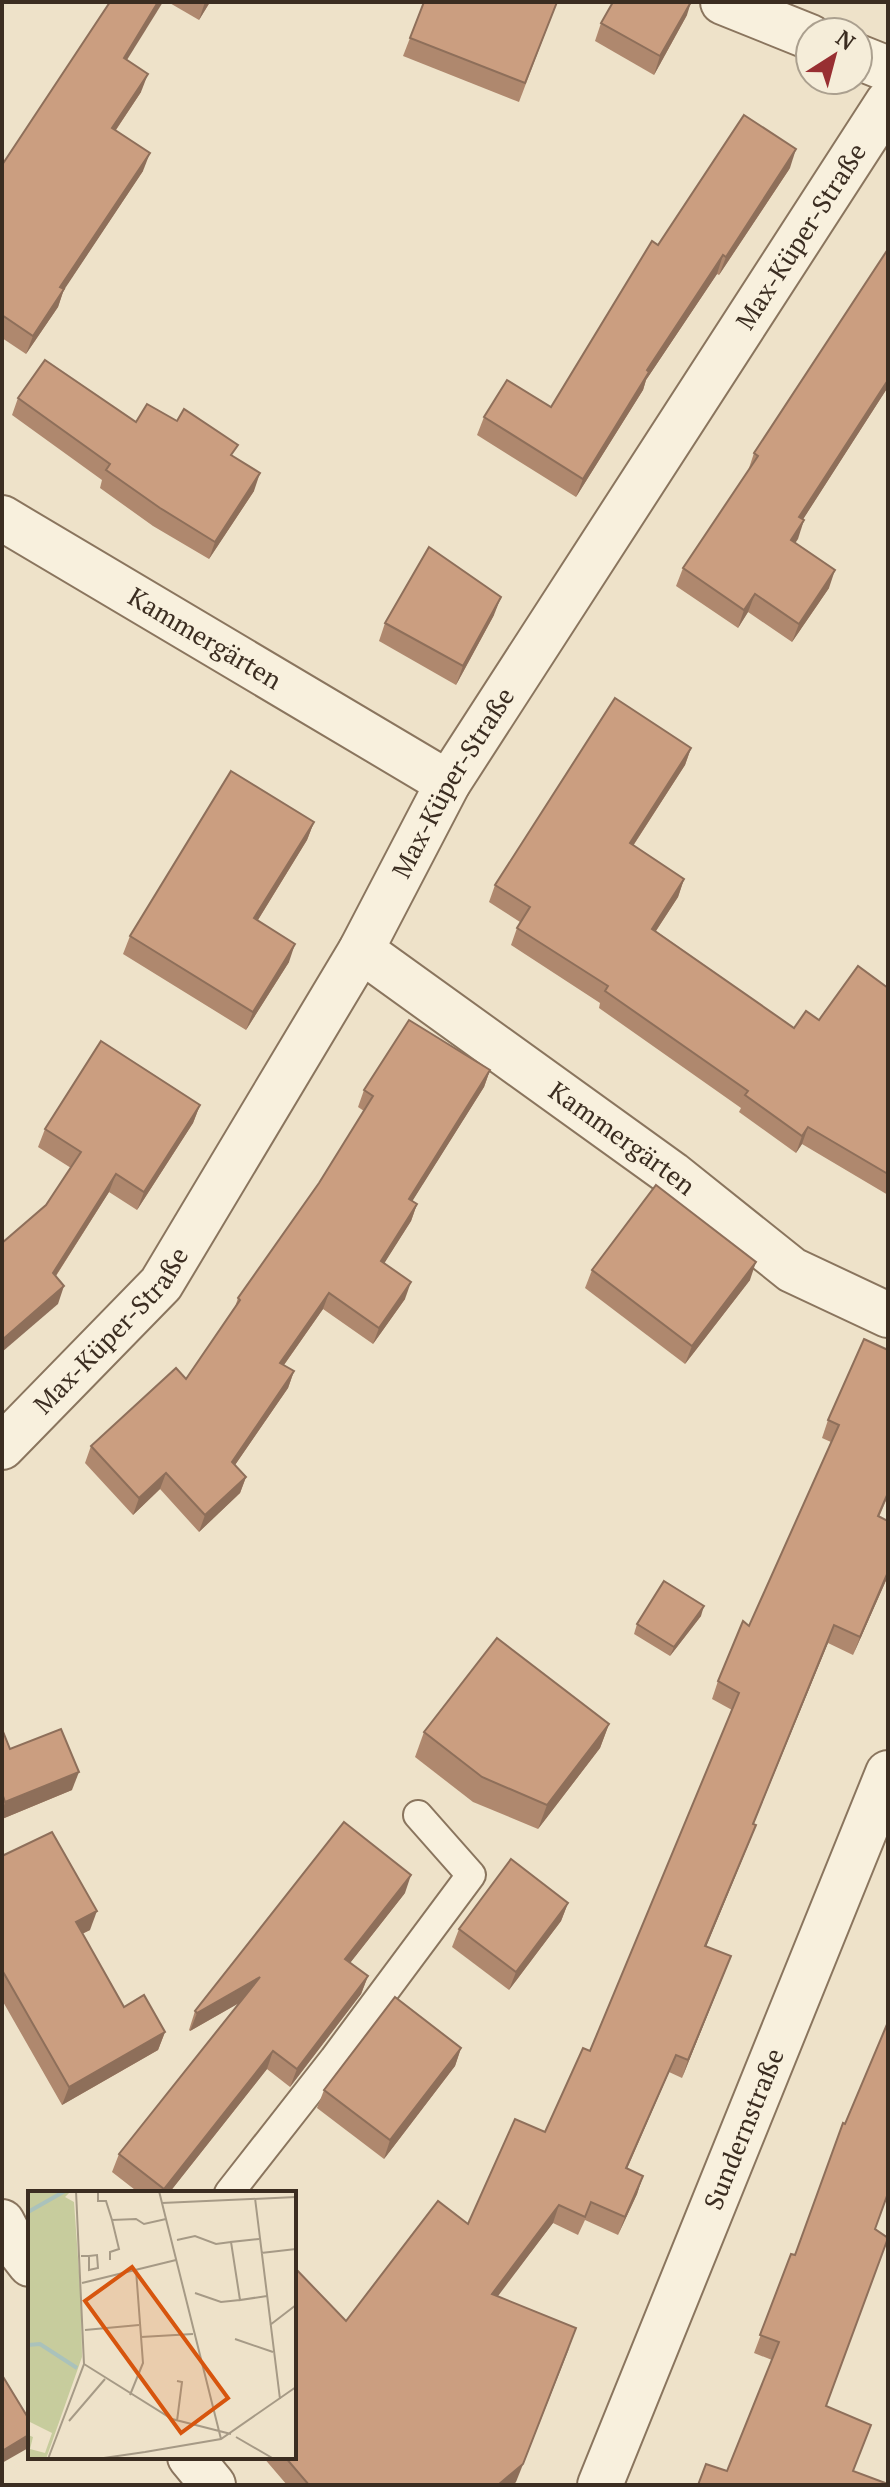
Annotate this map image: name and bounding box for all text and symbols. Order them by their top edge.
north arrow [794,16,874,96]
text: N [831,23,862,56]
street label: Max-Küper-Straße [728,136,873,336]
street label: Kammergärten [122,579,288,696]
street label: Max-Küper-Straße [384,681,521,884]
street label: Kammergärten [543,1073,703,1202]
street label: Max-Küper-Straße [26,1240,195,1421]
street label: Sundernstraße [695,2043,791,2214]
inset map [28,2191,296,2459]

